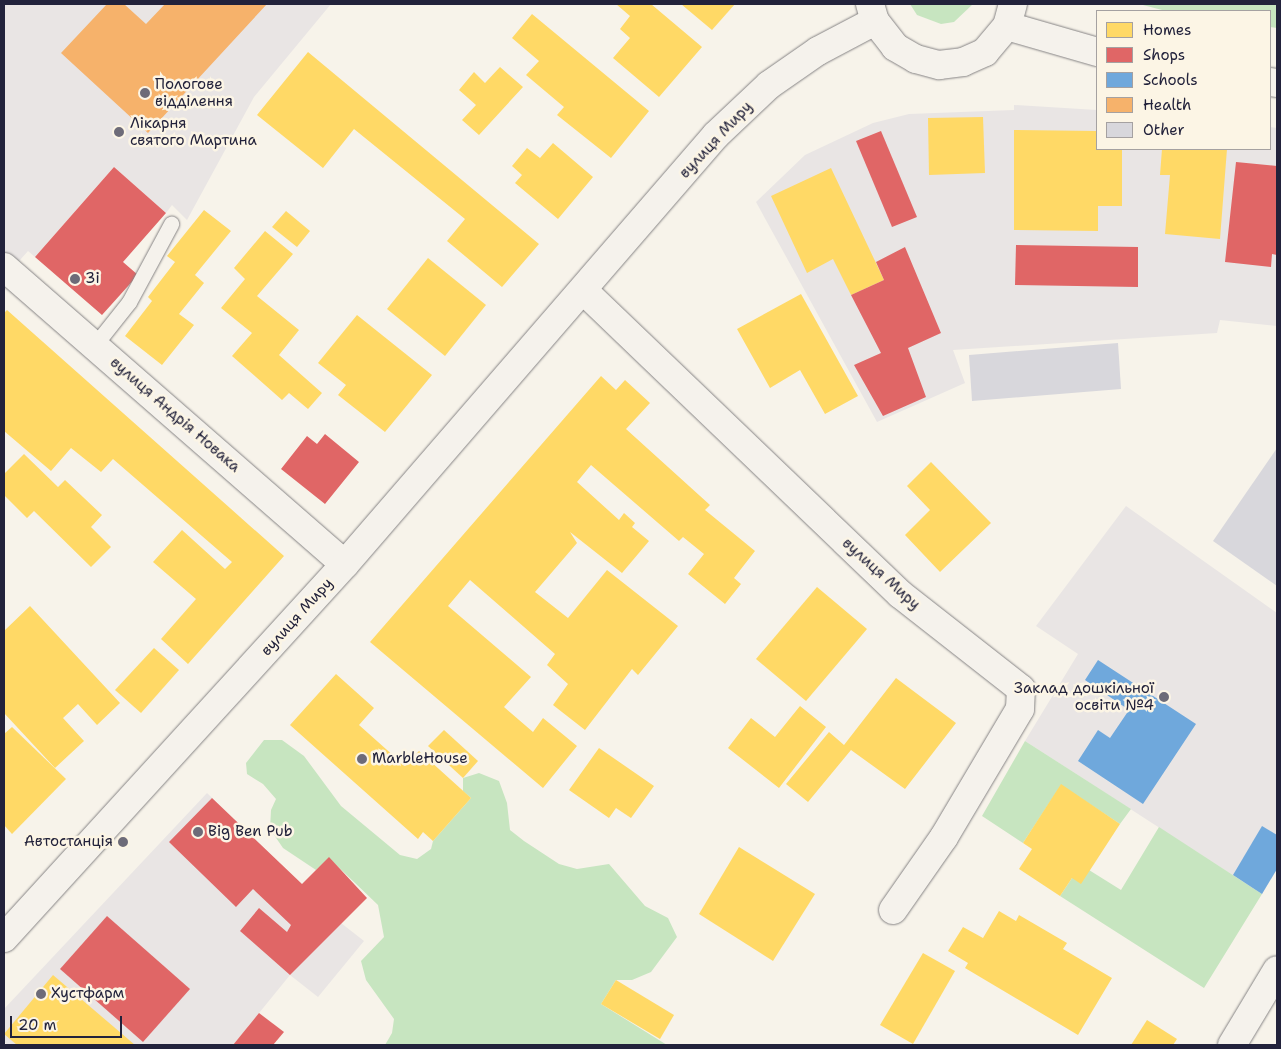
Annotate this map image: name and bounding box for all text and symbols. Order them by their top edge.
legend [1096,10,1271,150]
text: Homes [1143,20,1191,40]
text: Shops [1143,45,1185,65]
text: Schools [1143,70,1198,90]
place label: Пологове відділення [155,75,233,110]
marker: Пологове відділення [139,87,151,99]
text: Health [1143,95,1191,115]
street label: вулиця Миру [676,98,756,182]
place label: Лікарня святого Мартина [130,114,257,149]
text: Other [1143,120,1185,140]
marker: Лікарня святого Мартина [112,125,126,139]
place label: 3і [85,270,100,288]
marker: 3і [69,273,81,285]
street label: вулиця Андрія Новака [106,354,244,476]
street label: вулиця Миру [838,534,924,614]
street label: вулиця Миру [257,574,337,660]
place label: Заклад дошкільної освіти №4 [1014,679,1154,714]
marker: Заклад дошкільної освіти №4 [1158,691,1170,703]
place label: MarbleHouse [372,750,468,768]
marker: MarbleHouse [356,753,368,765]
place label: Big Ben Pub [208,823,293,841]
marker: Big Ben Pub [192,826,204,838]
place label: Автостанція [24,833,113,851]
marker: Автостанція [117,836,129,848]
place label: Хустфарм [51,985,124,1003]
marker: Хустфарм [35,988,47,1000]
scale bar [12,1006,125,1038]
text: 20 m [18,1015,57,1035]

